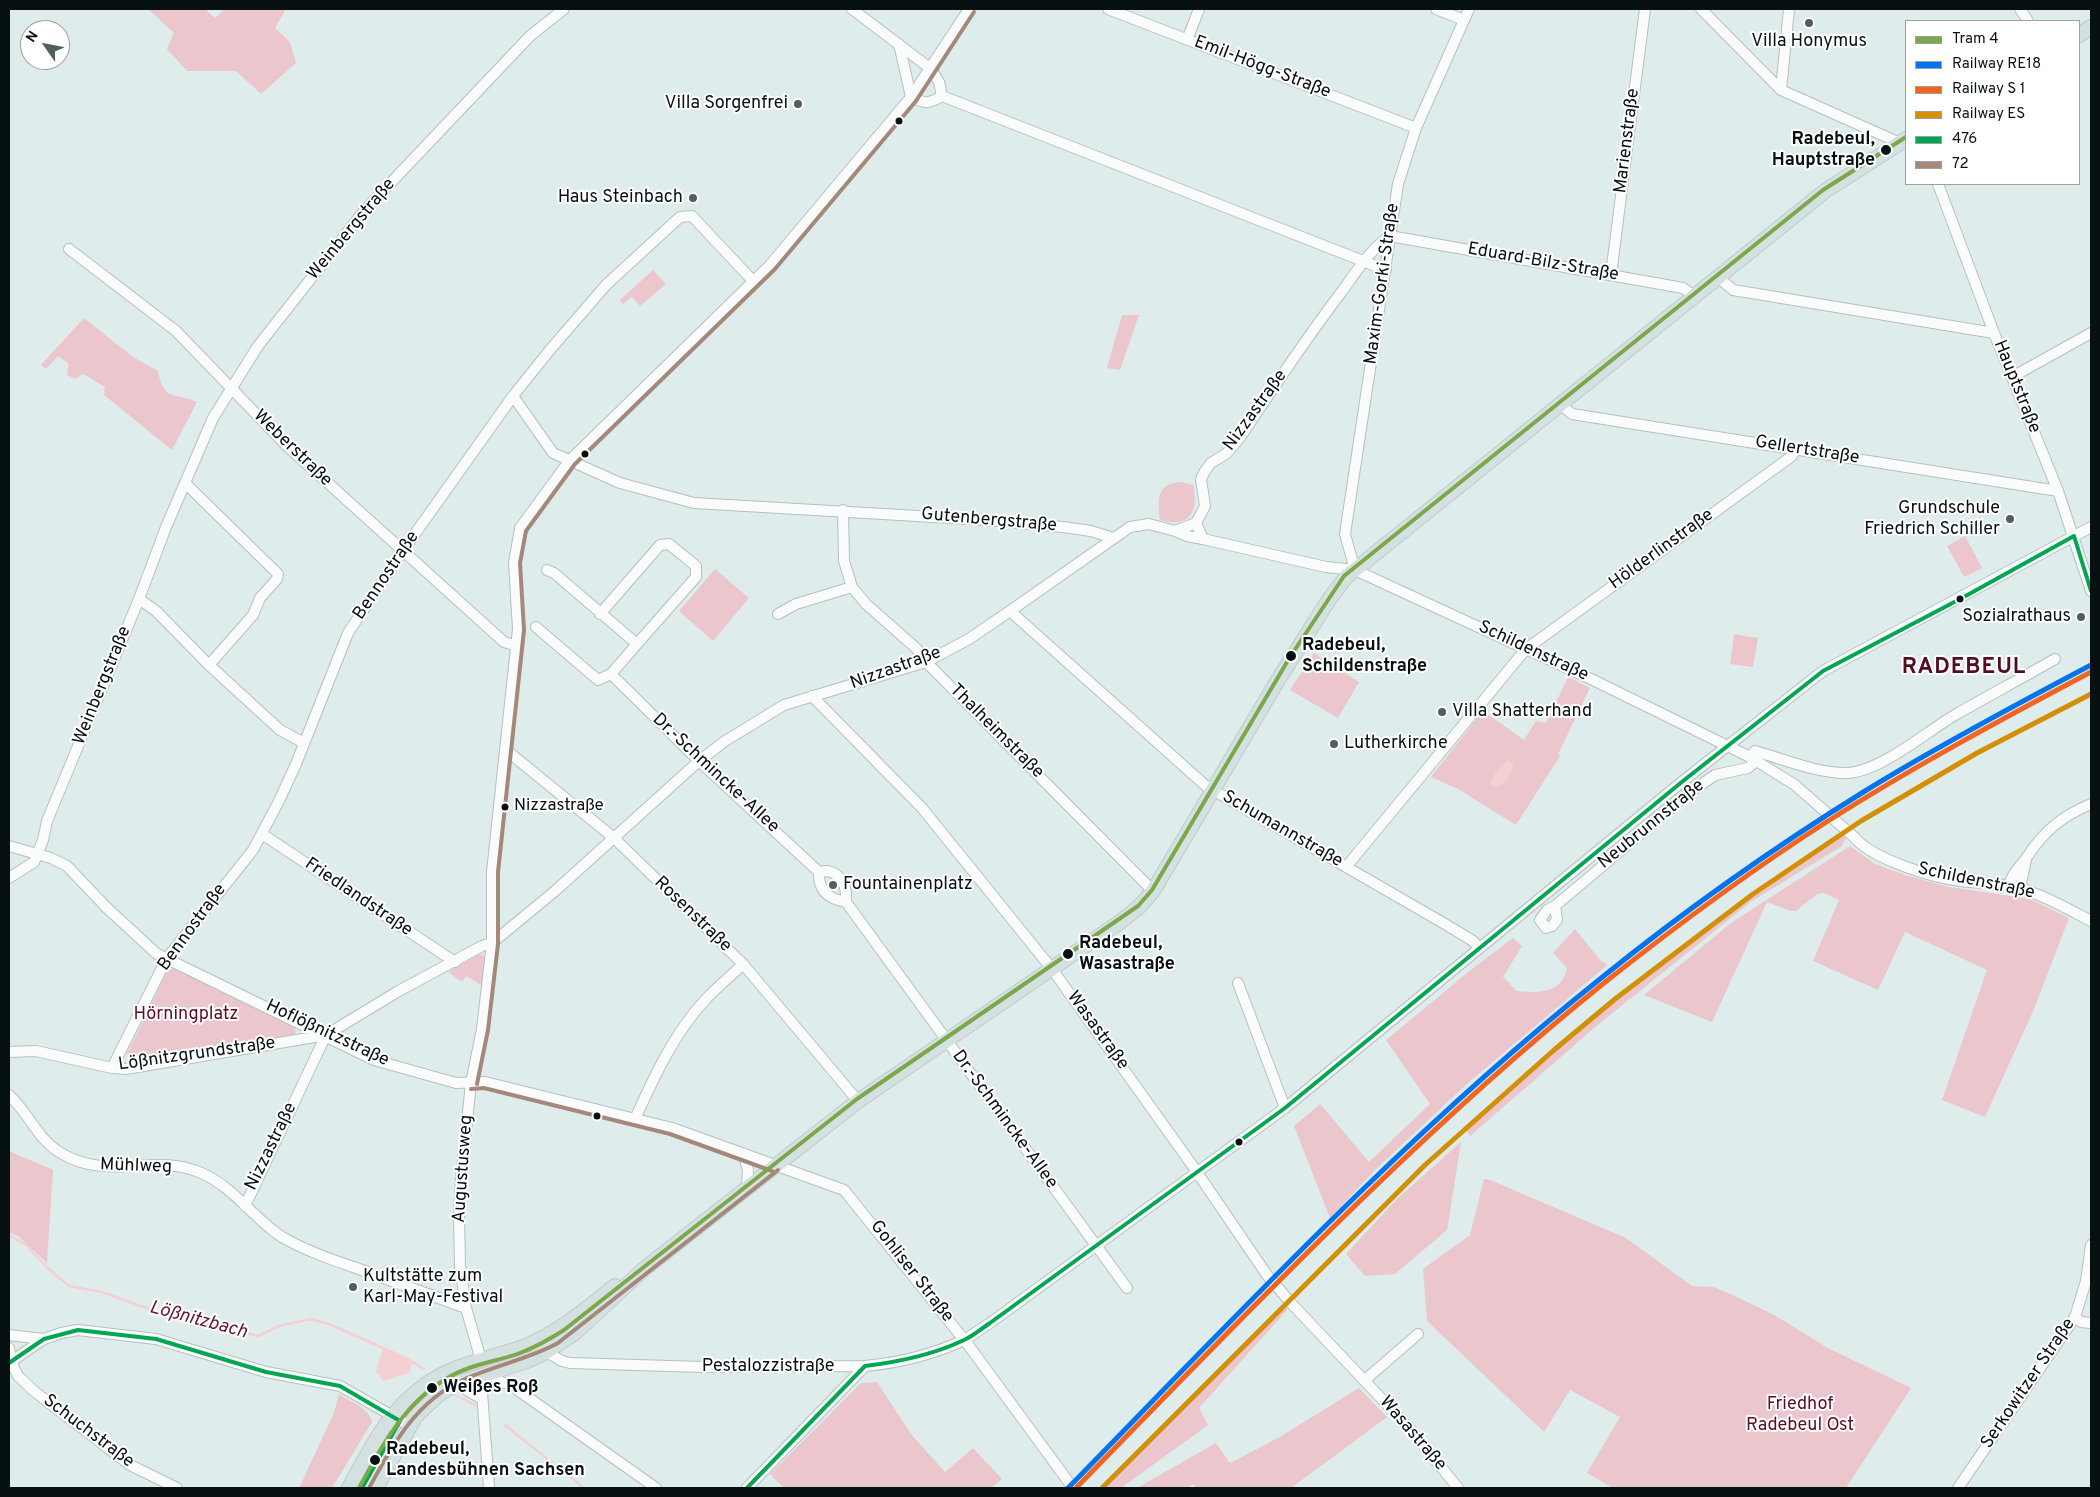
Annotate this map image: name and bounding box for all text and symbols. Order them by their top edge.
marker: Villa Honymus [1803,17,1815,29]
north arrow [20,20,70,70]
legend [1905,20,2080,185]
text: N [23,28,43,46]
text: Tram 4 [1952,30,1999,49]
place label: Villa Honymus [1751,31,1867,53]
street label: Emil-Högg-Straße [1191,32,1333,104]
text: Railway RE18 [1952,55,2041,74]
text: Railway S 1 [1952,80,2025,99]
street label: Marienstraße [1611,87,1645,195]
place label: Villa Sorgenfrei [665,93,788,115]
marker: Villa Sorgenfrei [792,98,804,110]
text: Railway ES [1952,105,2025,124]
unlabelled marker [894,116,904,126]
place label: Radebeul, Hauptstraße [1772,129,1875,172]
text: 476 [1952,130,1977,149]
marker: Radebeul, Hauptstraße [1879,143,1893,157]
text: 72 [1952,155,1969,174]
street label: Weinbergstraße [303,175,401,285]
place label: Haus Steinbach [558,187,683,209]
marker: Haus Steinbach [687,192,699,204]
street label: Maxim-Gorki-Straße [1361,202,1405,366]
street label: Eduard-Bilz-Straße [1466,239,1620,287]
street label: Hauptstraße [1988,337,2044,437]
street label: Nizzastraße [1219,366,1293,456]
street label: Weberstraße [248,406,336,492]
street label: Gellertstraße [1753,432,1861,470]
unlabelled marker [580,449,590,459]
place label: Grundschule Friedrich Schiller [1864,498,2000,540]
street label: Gutenbergstraße [920,504,1058,538]
street label: Hölderlinstraße [1606,505,1718,595]
marker: Grundschule Friedrich Schiller [2004,513,2016,525]
street label: Bennostraße [349,527,425,625]
unlabelled marker [1955,594,1965,604]
place label: Sozialrathaus [1962,606,2071,628]
marker: Sozialrathaus [2075,611,2087,623]
street label: Schildenstraße [1474,617,1592,687]
street label: Weinbergstraße [69,623,137,749]
place label: Radebeul, Schildenstraße [1302,635,1427,678]
street label: Nizzastraße [848,643,944,695]
marker: Radebeul, Schildenstraße [1284,649,1298,663]
district label: RADEBEUL [1901,656,2027,682]
street label: Thalheimstraße [944,680,1048,784]
place label: Villa Shatterhand [1452,701,1592,723]
marker: Villa Shatterhand [1436,706,1448,718]
street label: Dr.-Schmincke-Allee [647,709,783,839]
place label: Lutherkirche [1344,733,1448,755]
marker: Lutherkirche [1328,738,1340,750]
street label: Neubrunnstraße [1595,776,1709,874]
street label: Schumannstraße [1218,787,1346,873]
place label: Nizzastraße [514,797,604,817]
marker: Nizzastraße [500,802,510,812]
street label: Friedlandstraße [300,854,416,942]
street label: Schildenstraße [1916,859,2036,905]
street label: Rosenstraße [649,873,735,957]
place label: Fountainenplatz [843,874,973,896]
marker: Fountainenplatz [827,879,839,891]
street label: Bennostraße [154,880,232,976]
place label: Radebeul, Wasastraße [1079,933,1175,976]
marker: Radebeul, Wasastraße [1061,947,1075,961]
street label: Wasastraße [1061,987,1133,1075]
street label: Hoflößnitzstraße [262,996,392,1072]
park label: Hörningplatz [134,1004,238,1026]
street label: Lößnitzgrundstraße [117,1033,277,1077]
street label: Dr.-Schmincke-Allee [946,1047,1062,1193]
street label: Nizzastraße [241,1100,303,1194]
unlabelled marker [592,1111,602,1121]
street label: Augustusweg [449,1114,479,1224]
unlabelled marker [1234,1137,1244,1147]
street label: Mühlweg [100,1155,172,1179]
street label: Gohliser Straße [864,1217,958,1327]
place label: Kultstätte zum Karl-May-Festival [363,1266,503,1308]
marker: Kultstätte zum Karl-May-Festival [347,1281,359,1293]
water label: Lößnitzbach [147,1297,249,1345]
street label: Serkowitzer Straße [1977,1315,2081,1453]
street label: Pestalozzistraße [702,1356,834,1378]
place label: Weißes Roß [443,1377,538,1399]
marker: Weißes Roß [425,1381,439,1395]
street label: Schuchstraße [38,1391,138,1473]
street label: Wasastraße [1374,1392,1450,1476]
park label: Friedhof Radebeul Ost [1746,1394,1854,1436]
place label: Radebeul, Landesbühnen Sachsen [386,1439,585,1482]
marker: Radebeul, Landesbühnen Sachsen [368,1453,382,1467]

